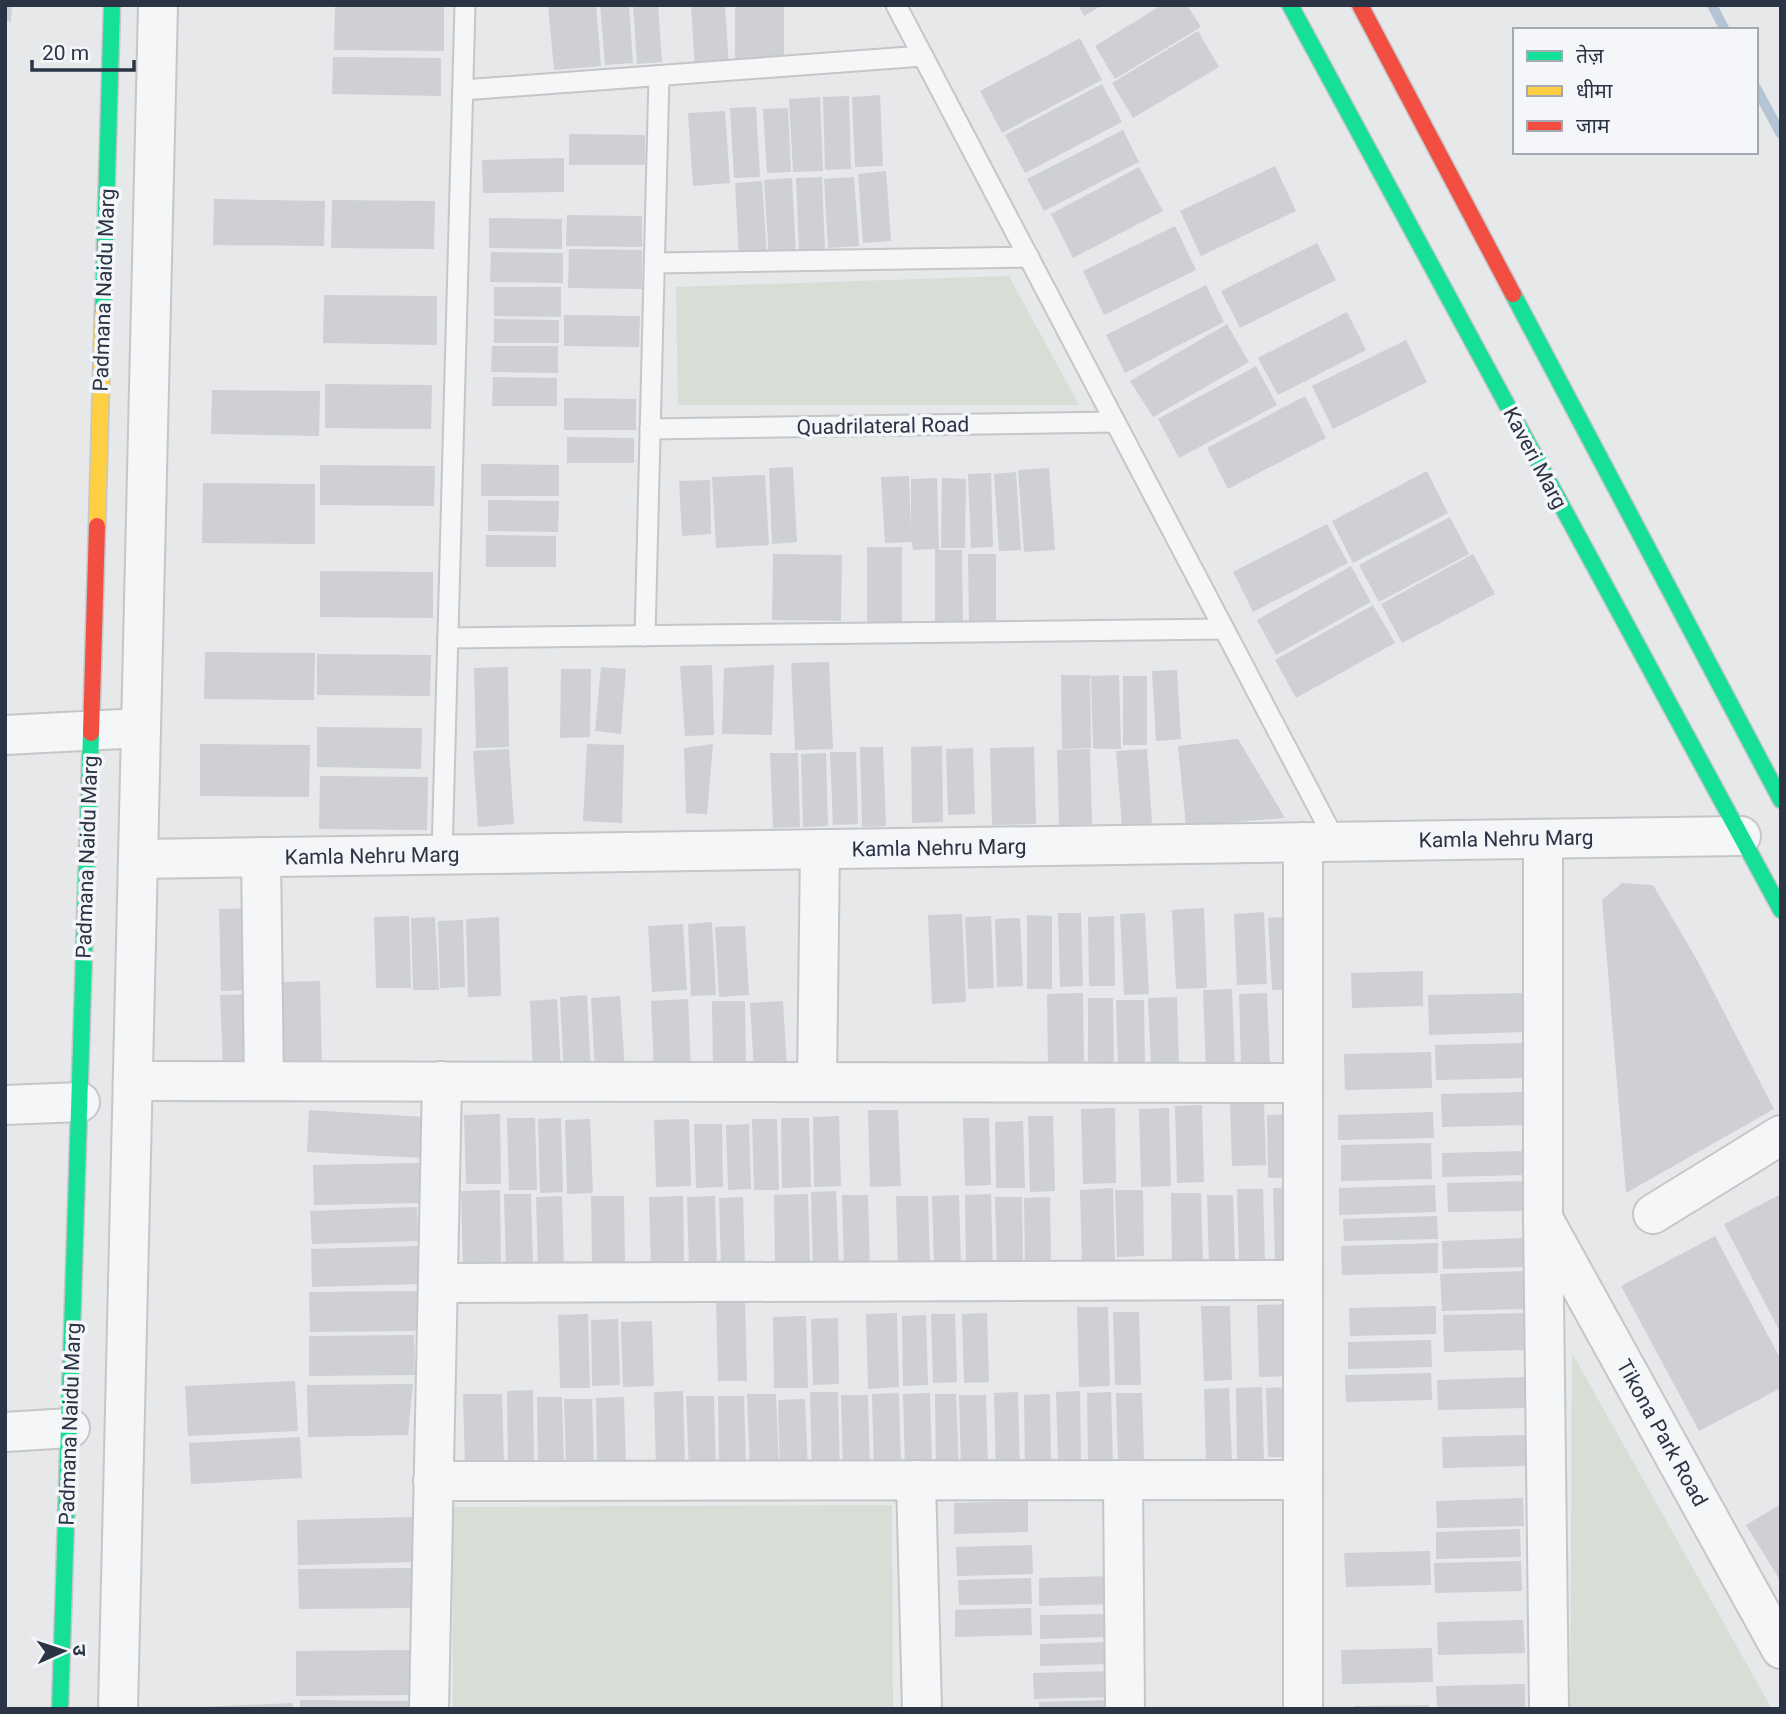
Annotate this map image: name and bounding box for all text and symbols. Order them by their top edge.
scale bar [32,28,133,72]
legend [1513,28,1758,154]
text: 20 m [42,41,89,65]
text: तेज़ [1576,44,1604,68]
text: धीमा [1576,79,1613,103]
text: जाम [1576,114,1610,138]
street label: Padmana Naidu Marg [88,188,120,392]
street label: Kaveri Marg [1498,403,1572,513]
street label: Quadrilateral Road [796,412,970,440]
street label: Padmana Naidu Marg [71,755,103,959]
street label: Kamla Nehru Marg [1418,825,1594,853]
street label: Kamla Nehru Marg [851,834,1027,862]
street label: Kamla Nehru Marg [284,842,460,870]
street label: Padmana Naidu Marg [54,1322,86,1526]
street label: Tikona Park Road [1612,1355,1712,1511]
north arrow [28,1616,98,1686]
text: उ [68,1644,91,1657]

